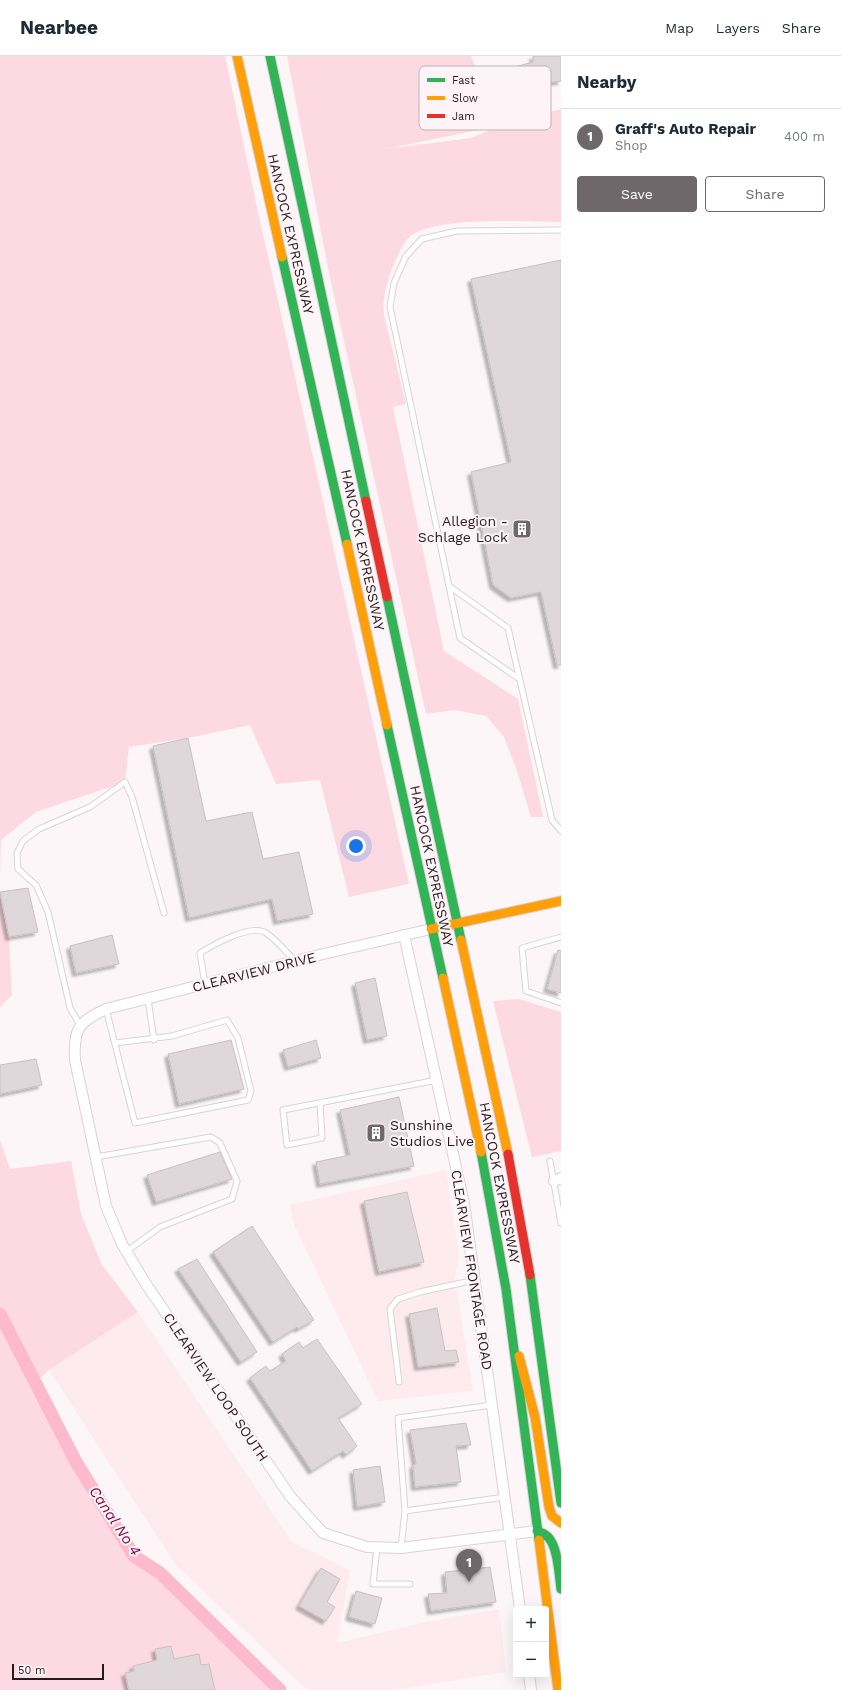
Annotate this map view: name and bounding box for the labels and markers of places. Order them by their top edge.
place label: Allegion - Schlage Lock [418,513,508,545]
building icon: Allegion - Schlage Lock [511,518,533,540]
place label: Sunshine Studios Live [390,1117,474,1149]
building icon: Sunshine Studios Live [365,1122,387,1144]
pin: 1 [456,1549,482,1582]

